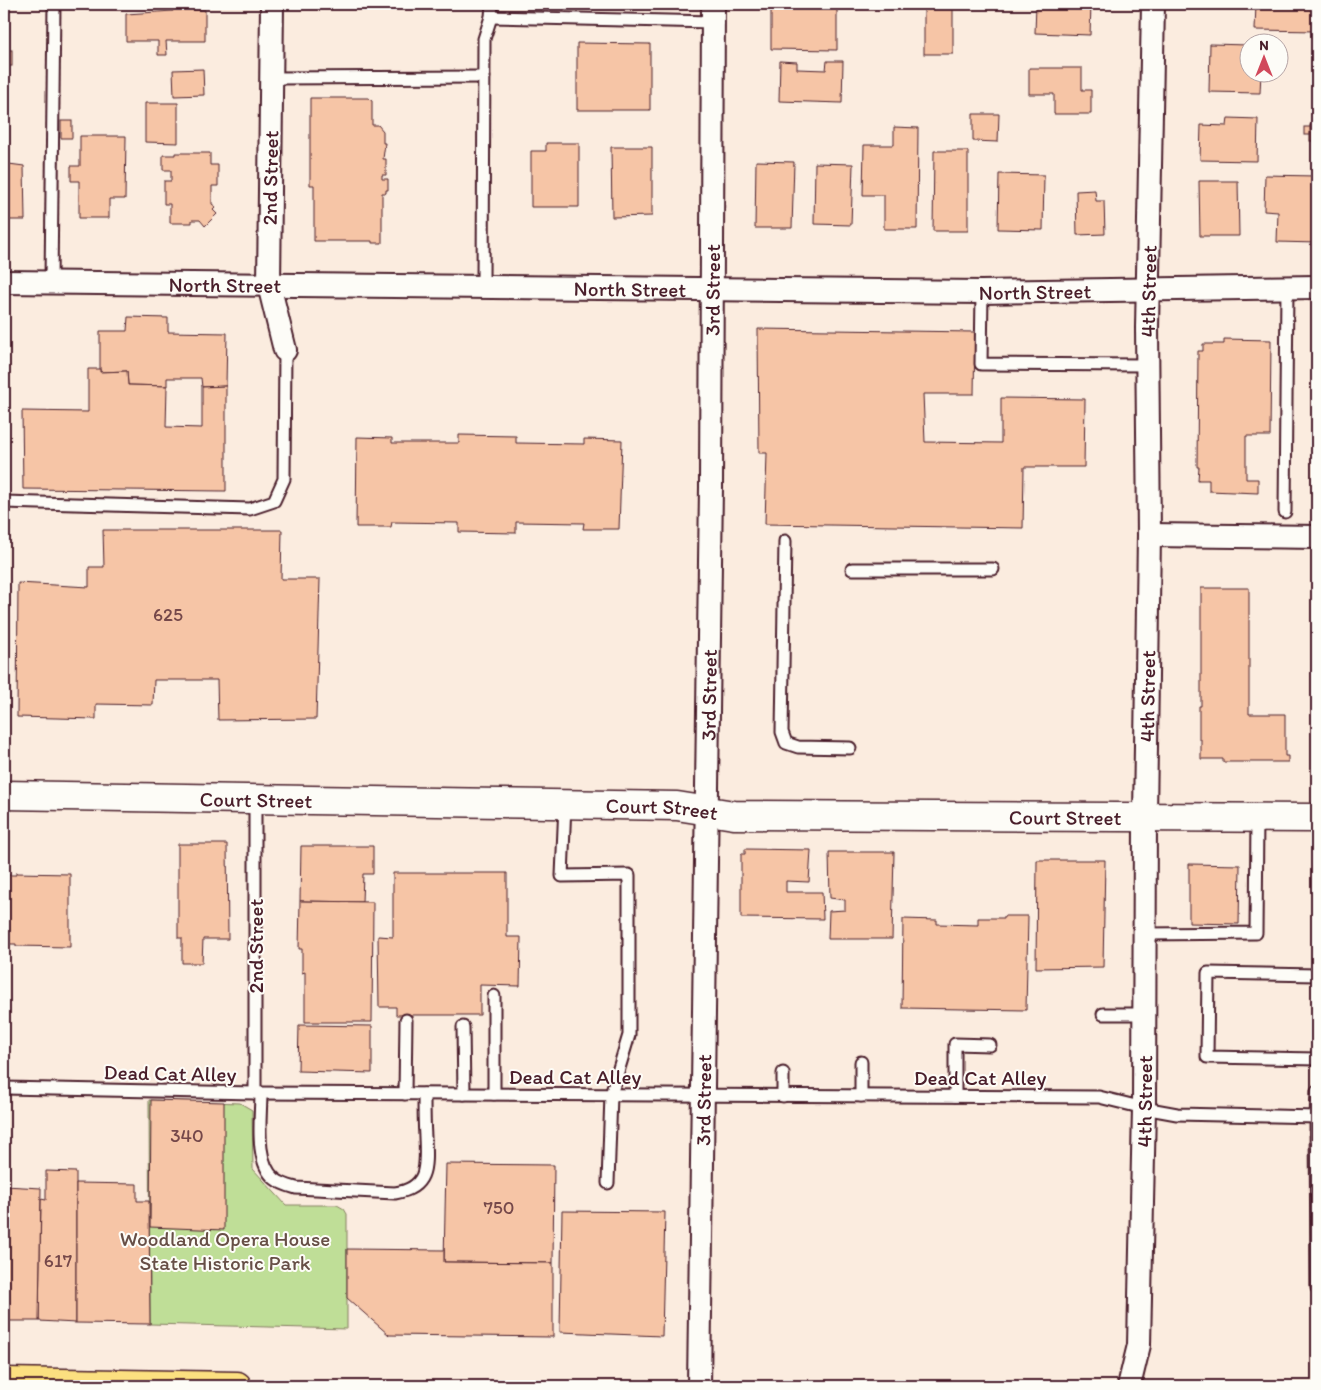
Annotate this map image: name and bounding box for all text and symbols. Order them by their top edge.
north arrow [1238,32,1288,82]
text: N [1259,37,1269,54]
street label: 2nd Street [257,130,283,226]
street label: 3rd Street [699,244,725,336]
street label: 4th Street [1134,245,1161,337]
street label: North Street [169,271,282,297]
street label: North Street [574,275,687,301]
street label: North Street [978,278,1092,305]
house number: 625 [153,603,183,626]
street label: 3rd Street [695,649,721,741]
street label: 4th Street [1134,650,1160,742]
street label: Court Street [199,786,313,813]
street label: Court Street [605,792,720,825]
street label: Court Street [1009,804,1122,829]
street label: 2nd Street [243,898,268,993]
street label: 3rd Street [690,1054,716,1146]
street label: 4th Street [1131,1055,1157,1147]
street label: Dead Cat Alley [103,1059,237,1087]
street label: Dead Cat Alley [509,1064,642,1089]
street label: Dead Cat Alley [914,1065,1047,1090]
house number: 340 [170,1124,204,1147]
house number: 750 [483,1196,515,1219]
park label: Woodland Opera House State Historic Park [120,1226,330,1275]
house number: 617 [44,1249,72,1272]

